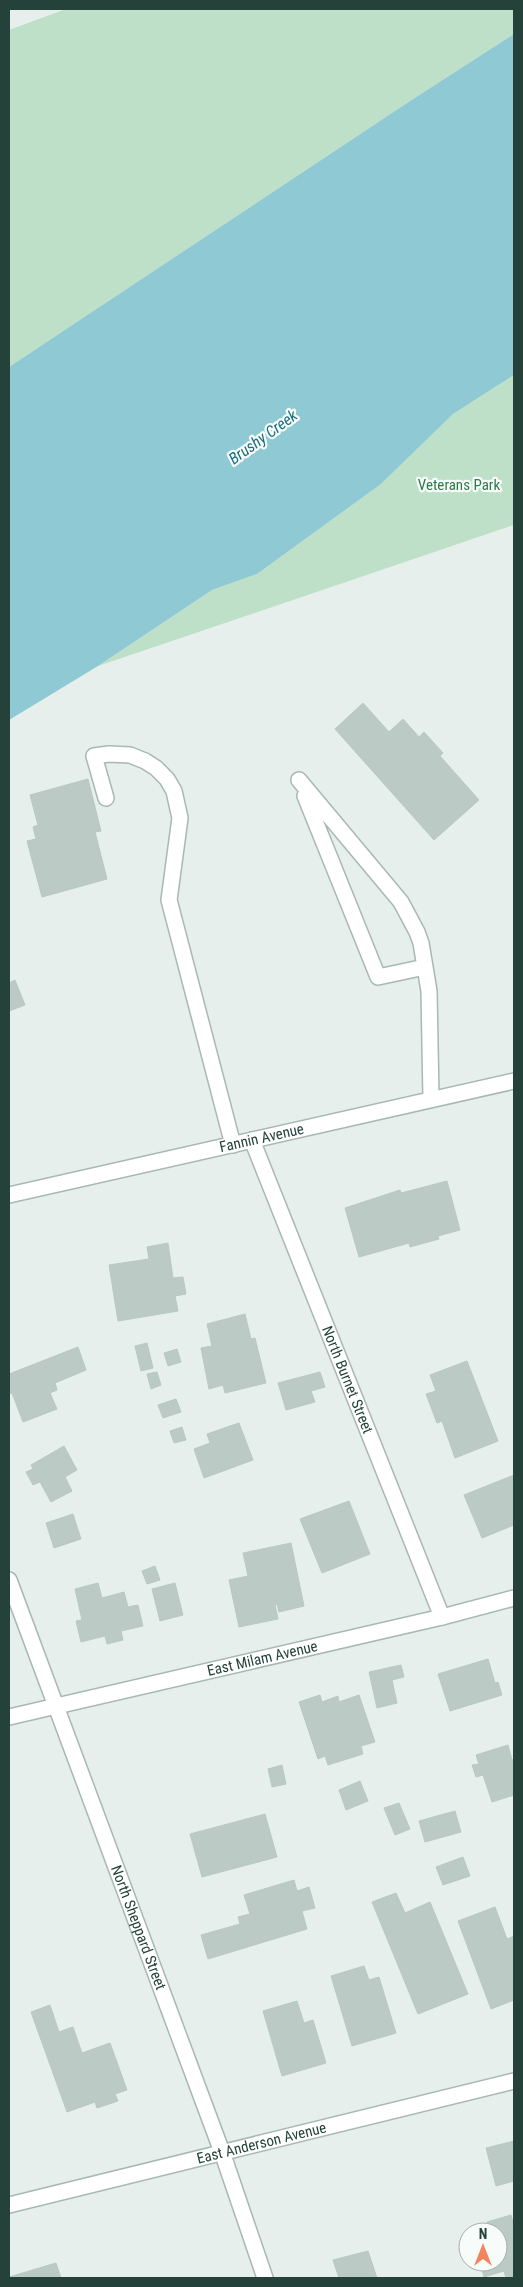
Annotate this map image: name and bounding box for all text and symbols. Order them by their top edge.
water label: Brushy Creek [225,405,302,468]
park label: Veterans Park [418,476,500,494]
street label: Fannin Avenue [218,1120,306,1156]
street label: North Burnet Street [318,1323,377,1436]
street label: East Milam Avenue [205,1637,319,1680]
street label: North Sheppard Street [107,1863,170,1992]
street label: East Anderson Avenue [195,2118,328,2168]
north arrow [458,2222,508,2272]
text: N [479,2226,487,2242]

